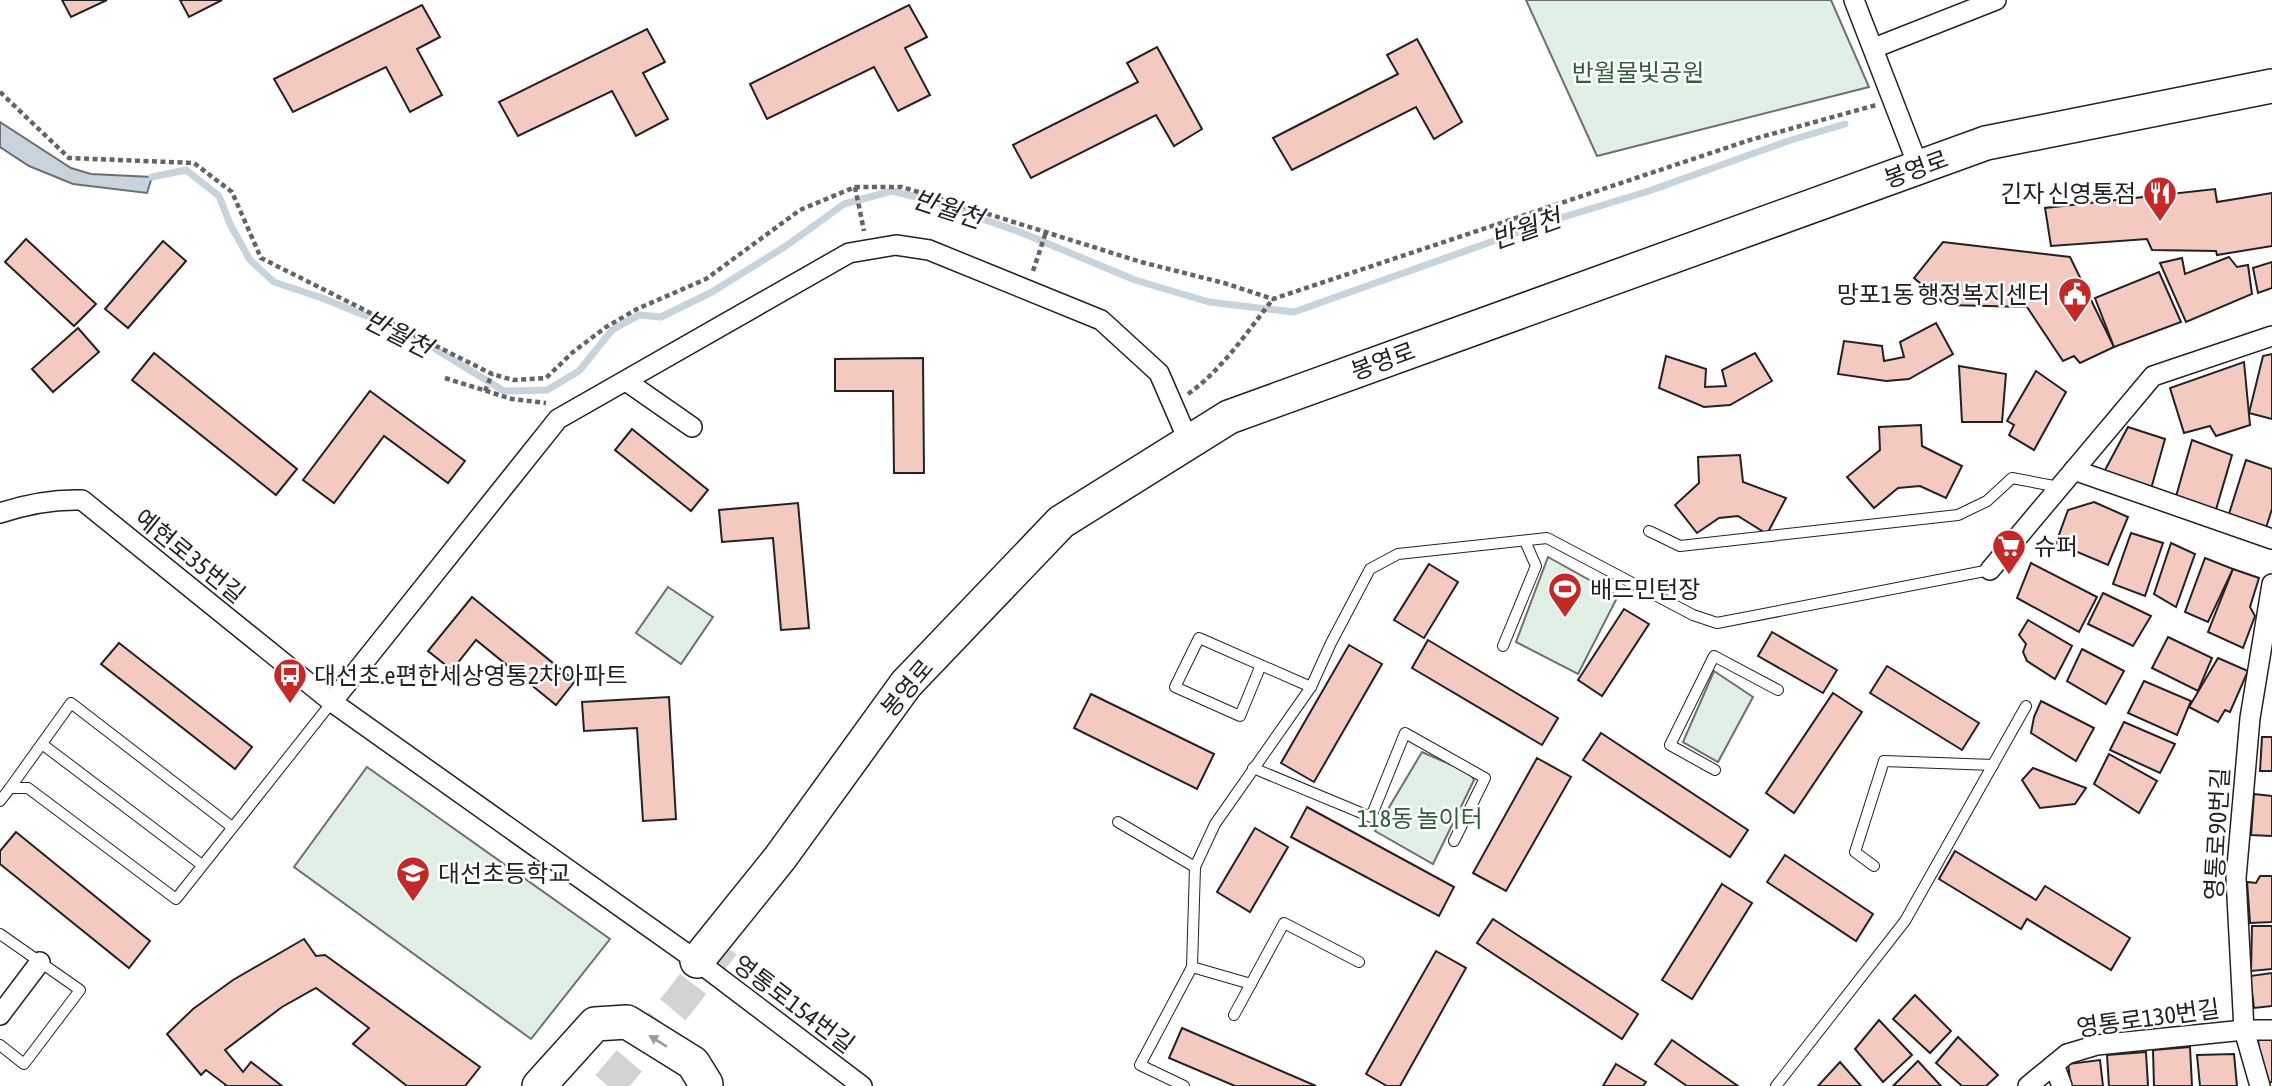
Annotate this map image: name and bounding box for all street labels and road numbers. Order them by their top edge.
street label: 봉영로 [1880,145,1952,193]
street label: 봉영로 [1347,337,1419,385]
street label: 예현로35번길 [130,504,250,608]
street label: 봉영로 [875,654,939,722]
street label: 영통로90번길 [2200,767,2234,901]
street label: 영통로154번길 [728,950,860,1058]
street label: 영통로130번길 [2075,995,2221,1041]

